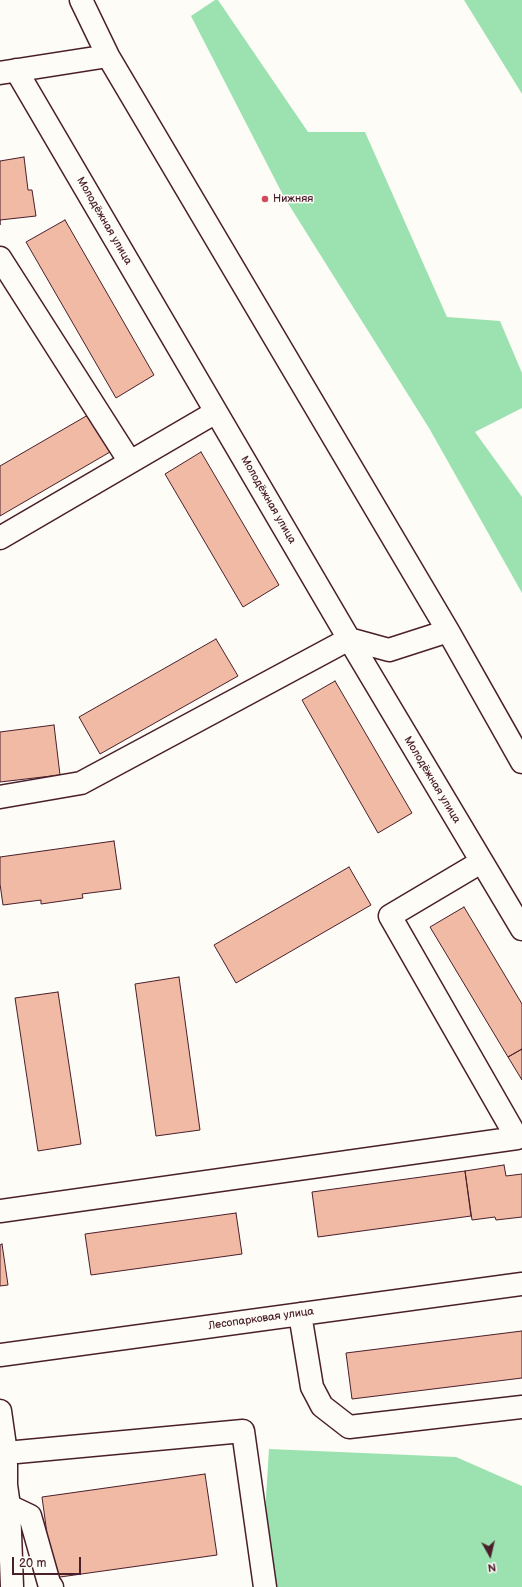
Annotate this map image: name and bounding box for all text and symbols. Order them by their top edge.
street label: Молодёжная улица [73,175,135,267]
place label: Нижняя [273,192,313,206]
marker: Нижняя [260,194,270,204]
street label: Молодёжная улица [237,454,299,546]
street label: Молодёжная улица [401,734,463,826]
street label: Лесопарковая улица [207,1305,315,1333]
north arrow [470,1535,510,1575]
scale bar [14,1549,83,1575]
text: 20 m [19,1556,46,1571]
text: N [487,1560,497,1574]

